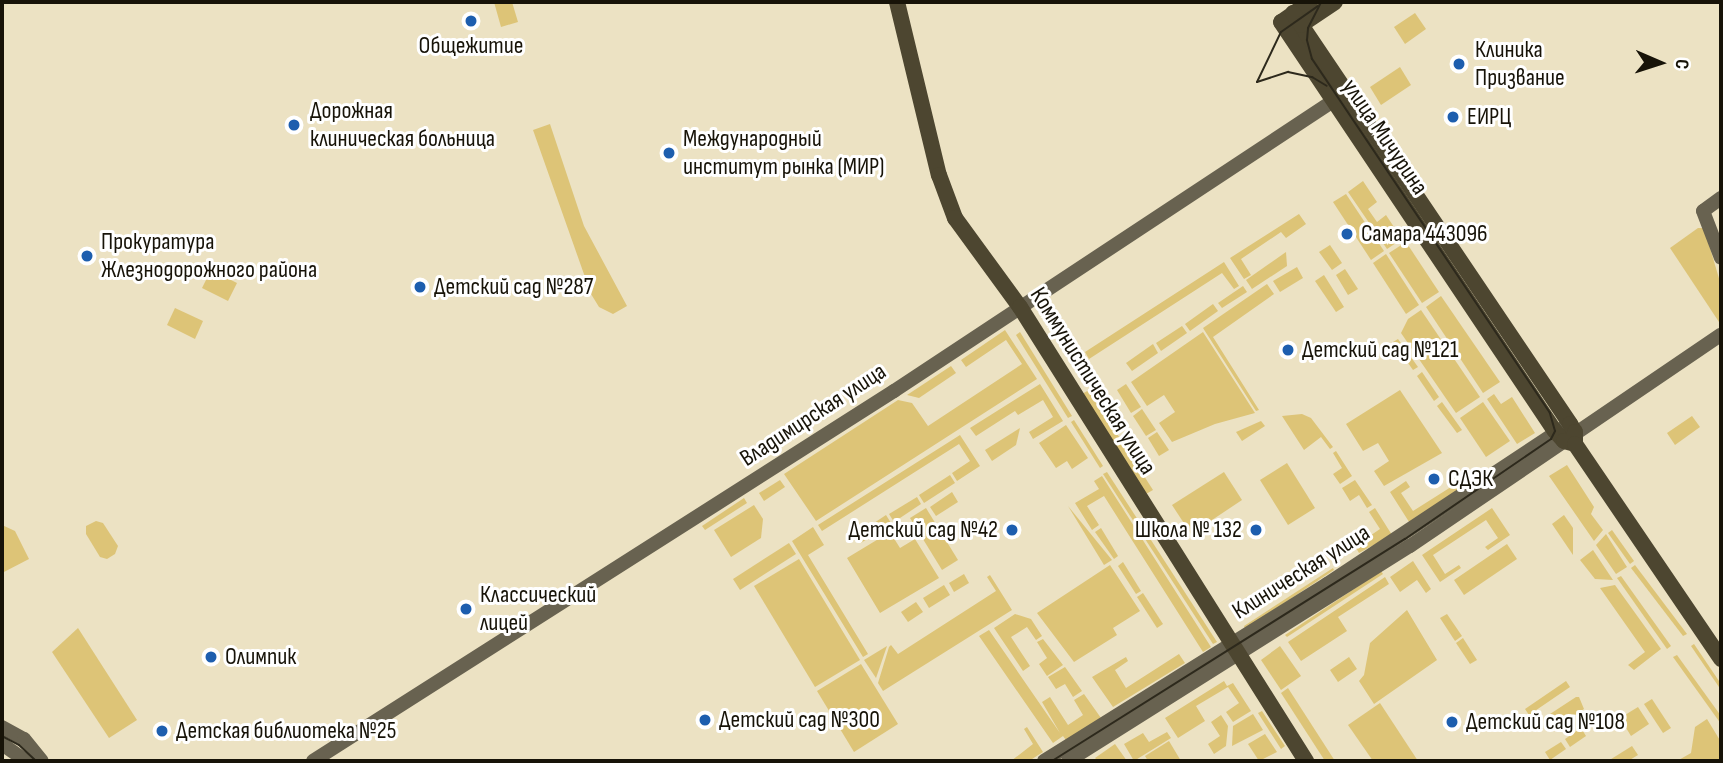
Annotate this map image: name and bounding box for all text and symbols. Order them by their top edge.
marker: Общежитие [463,13,479,29]
north arrow [1625,28,1695,98]
place label: Общежитие [419,32,523,60]
place label: Клиника Призвание [1475,36,1565,92]
marker: Клиника Призвание [1449,54,1469,74]
text: С [1670,59,1693,70]
street label: улица Мичурина [1336,74,1434,200]
place label: Дорожная клиническая больница [310,97,495,153]
place label: ЕИРЦ [1467,103,1511,131]
marker: ЕИРЦ [1445,109,1461,125]
marker: Дорожная клиническая больница [284,115,304,135]
place label: Международный институт рынка (МИР) [683,125,884,181]
marker: Международный институт рынка (МИР) [661,145,677,161]
place label: Самара 443096 [1361,220,1488,248]
marker: Самара 443096 [1339,226,1355,242]
place label: Прокуратура Жлезнодорожного района [101,228,317,284]
marker: Прокуратура Жлезнодорожного района [79,248,95,264]
place label: Детский сад №287 [434,273,593,301]
marker: Детский сад №287 [412,279,428,295]
street label: Коммунистическая улица [1024,282,1162,480]
place label: Детский сад №121 [1302,336,1458,364]
marker: Детский сад №121 [1280,342,1296,358]
street label: Владимирская улица [735,357,891,473]
place label: СДЭК [1448,465,1493,493]
marker: СДЭК [1426,471,1442,487]
place label: Детский сад №42 [849,516,998,544]
place label: Школа № 132 [1135,516,1242,544]
street label: Клиническая улица [1227,518,1375,626]
marker: Детский сад №42 [1004,522,1020,538]
marker: Школа № 132 [1248,522,1264,538]
place label: Классический лицей [480,581,596,637]
marker: Классический лицей [458,601,474,617]
place label: Олимпик [225,643,296,671]
marker: Олимпик [203,649,219,665]
place label: Детский сад №300 [719,706,880,734]
place label: Детский сад №108 [1466,708,1625,736]
marker: Детский сад №300 [697,712,713,728]
marker: Детский сад №108 [1444,714,1460,730]
place label: Детская библиотека №25 [176,717,396,745]
marker: Детская библиотека №25 [154,723,170,739]

